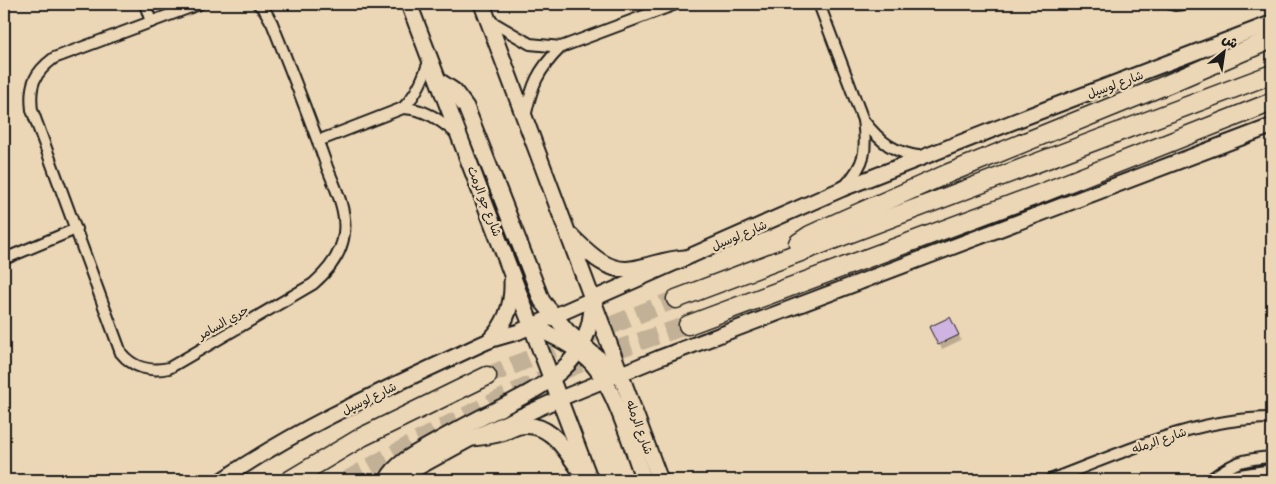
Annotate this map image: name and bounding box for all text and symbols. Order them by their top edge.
north arrow [1198,28,1248,78]
text: ش [1219,29,1242,52]
street label: شارع لوسيل [1085,67,1146,103]
street label: شارع جو الرمث [463,164,505,239]
street label: شارع لوسيل [709,217,770,255]
street label: جري السامر [194,301,252,345]
street label: شارع لوسيل [339,378,400,419]
street label: شارع الرمله [621,398,657,457]
street label: شارع الرمله [1130,424,1189,458]

